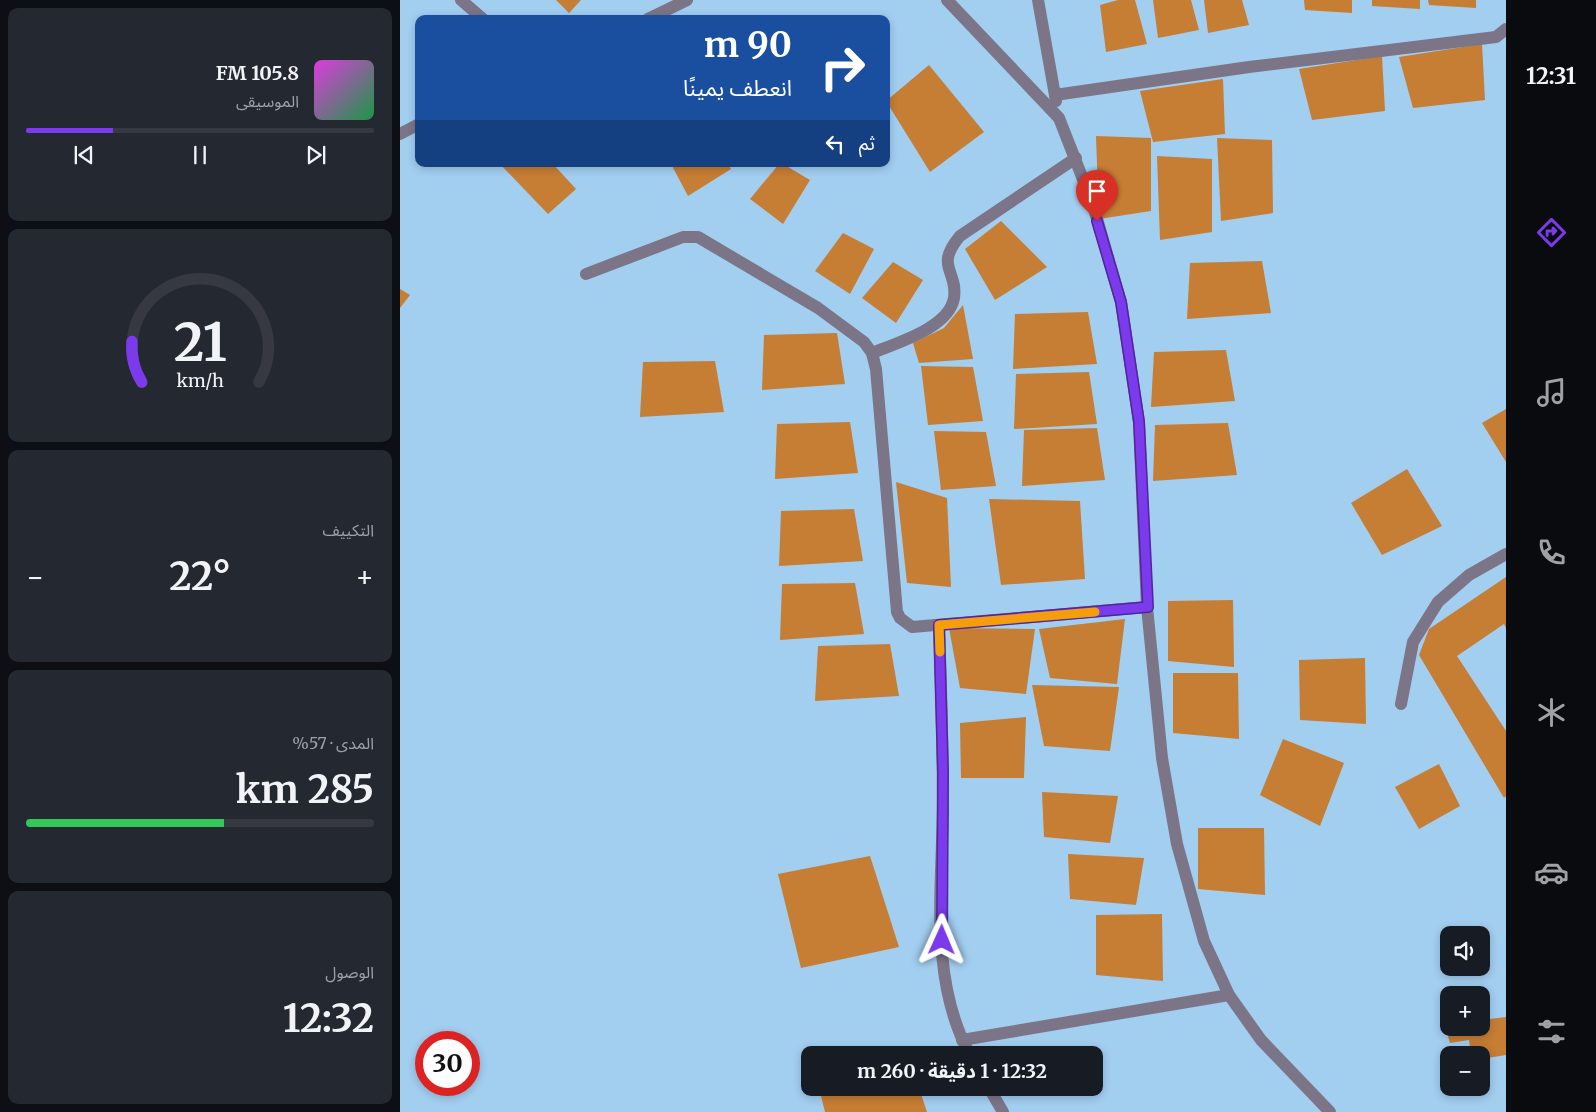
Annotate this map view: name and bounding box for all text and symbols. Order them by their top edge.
text: 90 m [704,23,792,67]
icon: right [810,35,875,100]
text: 105.8 FM [216,61,299,85]
text: 12:31 [1526,62,1576,90]
text: انعطف يمينًا [683,74,792,102]
text: الموسيقى [236,91,299,111]
icon: left [821,130,849,158]
text: ثم [859,131,875,155]
icon: previous [70,141,98,169]
icon: pause [186,141,214,169]
icon: next [302,141,330,169]
pin [1076,170,1118,221]
icon: arrive [1083,177,1111,205]
icon: directions [1534,215,1569,250]
text: 21 [173,310,227,375]
text: km/h [176,369,224,392]
icon: music [1534,375,1569,410]
text: التكييف [322,520,374,540]
icon: phone [1534,535,1569,570]
text: 22° [169,553,231,600]
text: − [26,559,45,595]
text: + [355,559,374,595]
icon: climate [1534,695,1569,730]
text: المدى · 57% [292,733,374,753]
text: 285 km [236,766,374,813]
icon: car [1534,855,1569,890]
position arrow [915,913,967,965]
map controls [1440,926,1490,1096]
button: sound [1440,926,1490,976]
text: الوصول [325,962,374,982]
button: + [1440,986,1490,1036]
text: 12:32 [283,995,374,1042]
icon: filters [1534,1014,1569,1049]
speed limit sign: 30 [415,1031,480,1096]
button: − [1440,1046,1490,1096]
text: 12:32 · 1 دقيقة · 260 m [857,1059,1047,1083]

